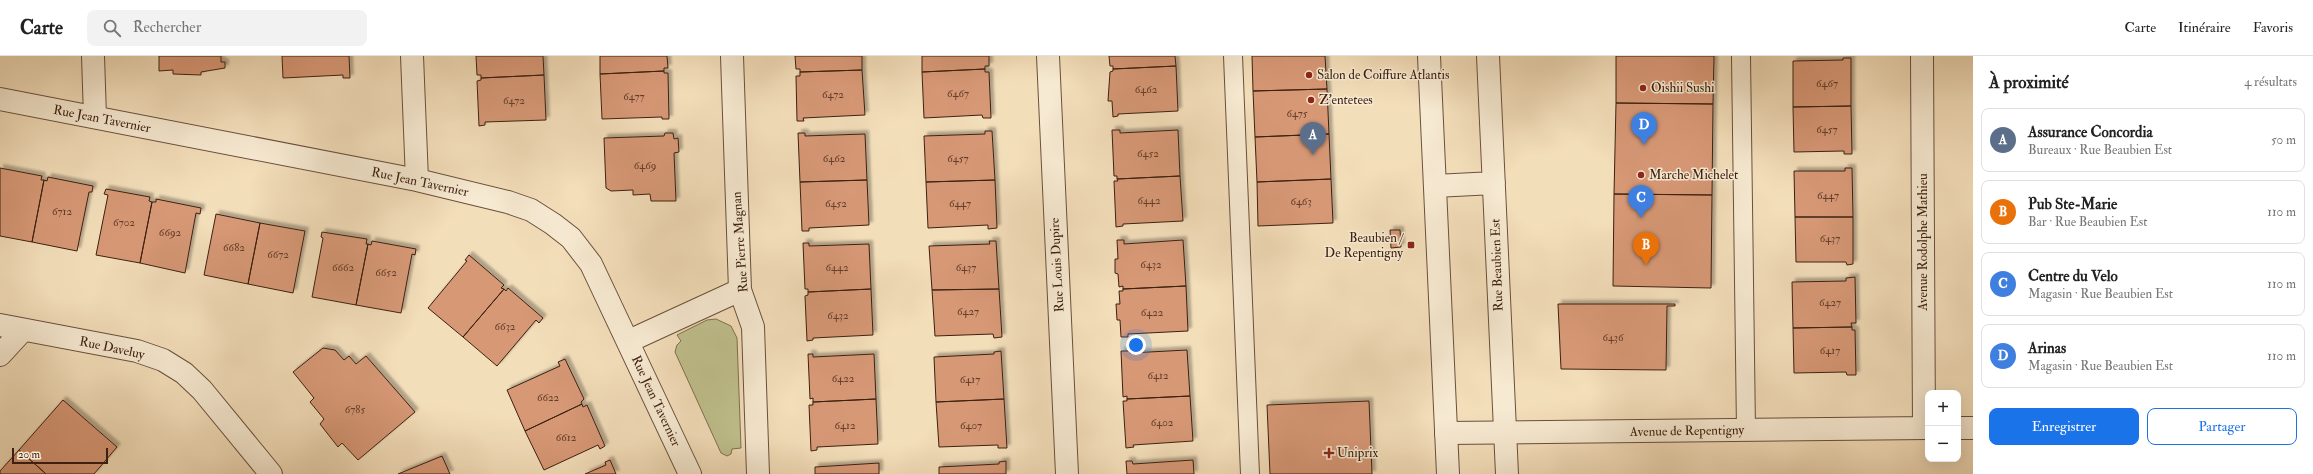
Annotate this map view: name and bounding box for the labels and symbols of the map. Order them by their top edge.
place label: Salon de Coiffure Atlantis [1317,67,1450,83]
marker: Salon de Coiffure Atlantis [1304,70,1314,80]
house number: 6467 [1816,77,1838,90]
place label: Oishii Sushi [1651,80,1715,96]
house number: 6462 [1135,83,1158,96]
marker: Oishii Sushi [1638,83,1648,93]
house number: 6467 [947,87,969,100]
house number: 6472 [822,88,844,101]
house number: 6477 [623,90,645,103]
place label: Z'entetees [1319,92,1373,108]
house number: 6472 [503,94,525,107]
marker: Z'entetees [1306,95,1316,105]
street label: Rue Jean Tavernier [52,102,152,136]
house number: 6475 [1286,107,1308,120]
pin: D [1631,112,1657,145]
pin: A [1300,122,1326,155]
house number: 6457 [1816,123,1838,136]
house number: 6452 [1137,147,1159,160]
house number: 6462 [823,152,846,165]
house number: 6457 [947,152,969,165]
house number: 6469 [634,159,656,172]
street label: Rue Jean Tavernier [370,164,470,200]
place label: Marche Michelet [1649,167,1738,183]
marker: Marche Michelet [1636,170,1646,180]
street label: Avenue Rodolphe Mathieu [1915,173,1932,312]
pin: C [1628,185,1654,218]
house number: 6447 [1817,189,1839,202]
street label: Rue Pierre Magnan [728,191,752,293]
house number: 6442 [1138,194,1161,207]
house number: 6463 [1290,195,1312,208]
house number: 6452 [825,197,847,210]
house number: 6447 [949,197,971,210]
house number: 6712 [52,205,72,218]
house number: 6702 [113,216,135,229]
street label: Rue Louis Dupire [1047,217,1068,313]
street label: Rue Beaubien Est [1487,218,1507,312]
house number: 6692 [159,226,182,239]
place label: Beaubien / De Repentigny [1325,230,1405,262]
pin: B [1633,232,1659,265]
house number: 6437 [1820,232,1840,245]
marker: Beaubien / De Repentigny [1406,240,1416,250]
house number: 6682 [223,241,245,254]
house number: 6672 [267,248,289,261]
house number: 6432 [1140,258,1162,271]
house number: 6662 [332,261,355,274]
house number: 6442 [826,261,849,274]
house number: 6437 [956,261,976,274]
house number: 6652 [375,266,397,279]
house number: 6427 [1819,296,1841,309]
house number: 6427 [957,305,979,318]
house number: 6422 [1141,306,1164,319]
house number: 6432 [827,309,849,322]
house number: 6632 [495,320,516,333]
house number: 6436 [1602,331,1625,344]
street label: Rue Daveluy [78,333,146,364]
your location [1126,335,1146,355]
house number: 6417 [1820,344,1840,357]
street label: Rue Jean Tavernier [628,353,684,449]
house number: 6412 [1148,369,1169,382]
house number: 6422 [832,372,855,385]
house number: 6417 [960,373,980,386]
house number: 6622 [537,391,560,404]
house number: 6785 [345,403,365,416]
house number: 6402 [1151,416,1174,429]
house number: 6412 [835,419,856,432]
house number: 6407 [960,419,982,432]
street label: Avenue de Repentigny [1629,422,1745,441]
house number: 6612 [556,431,577,444]
place label: Uniprix [1337,445,1379,462]
scale bar [12,446,108,465]
marker: Uniprix [1324,448,1334,458]

